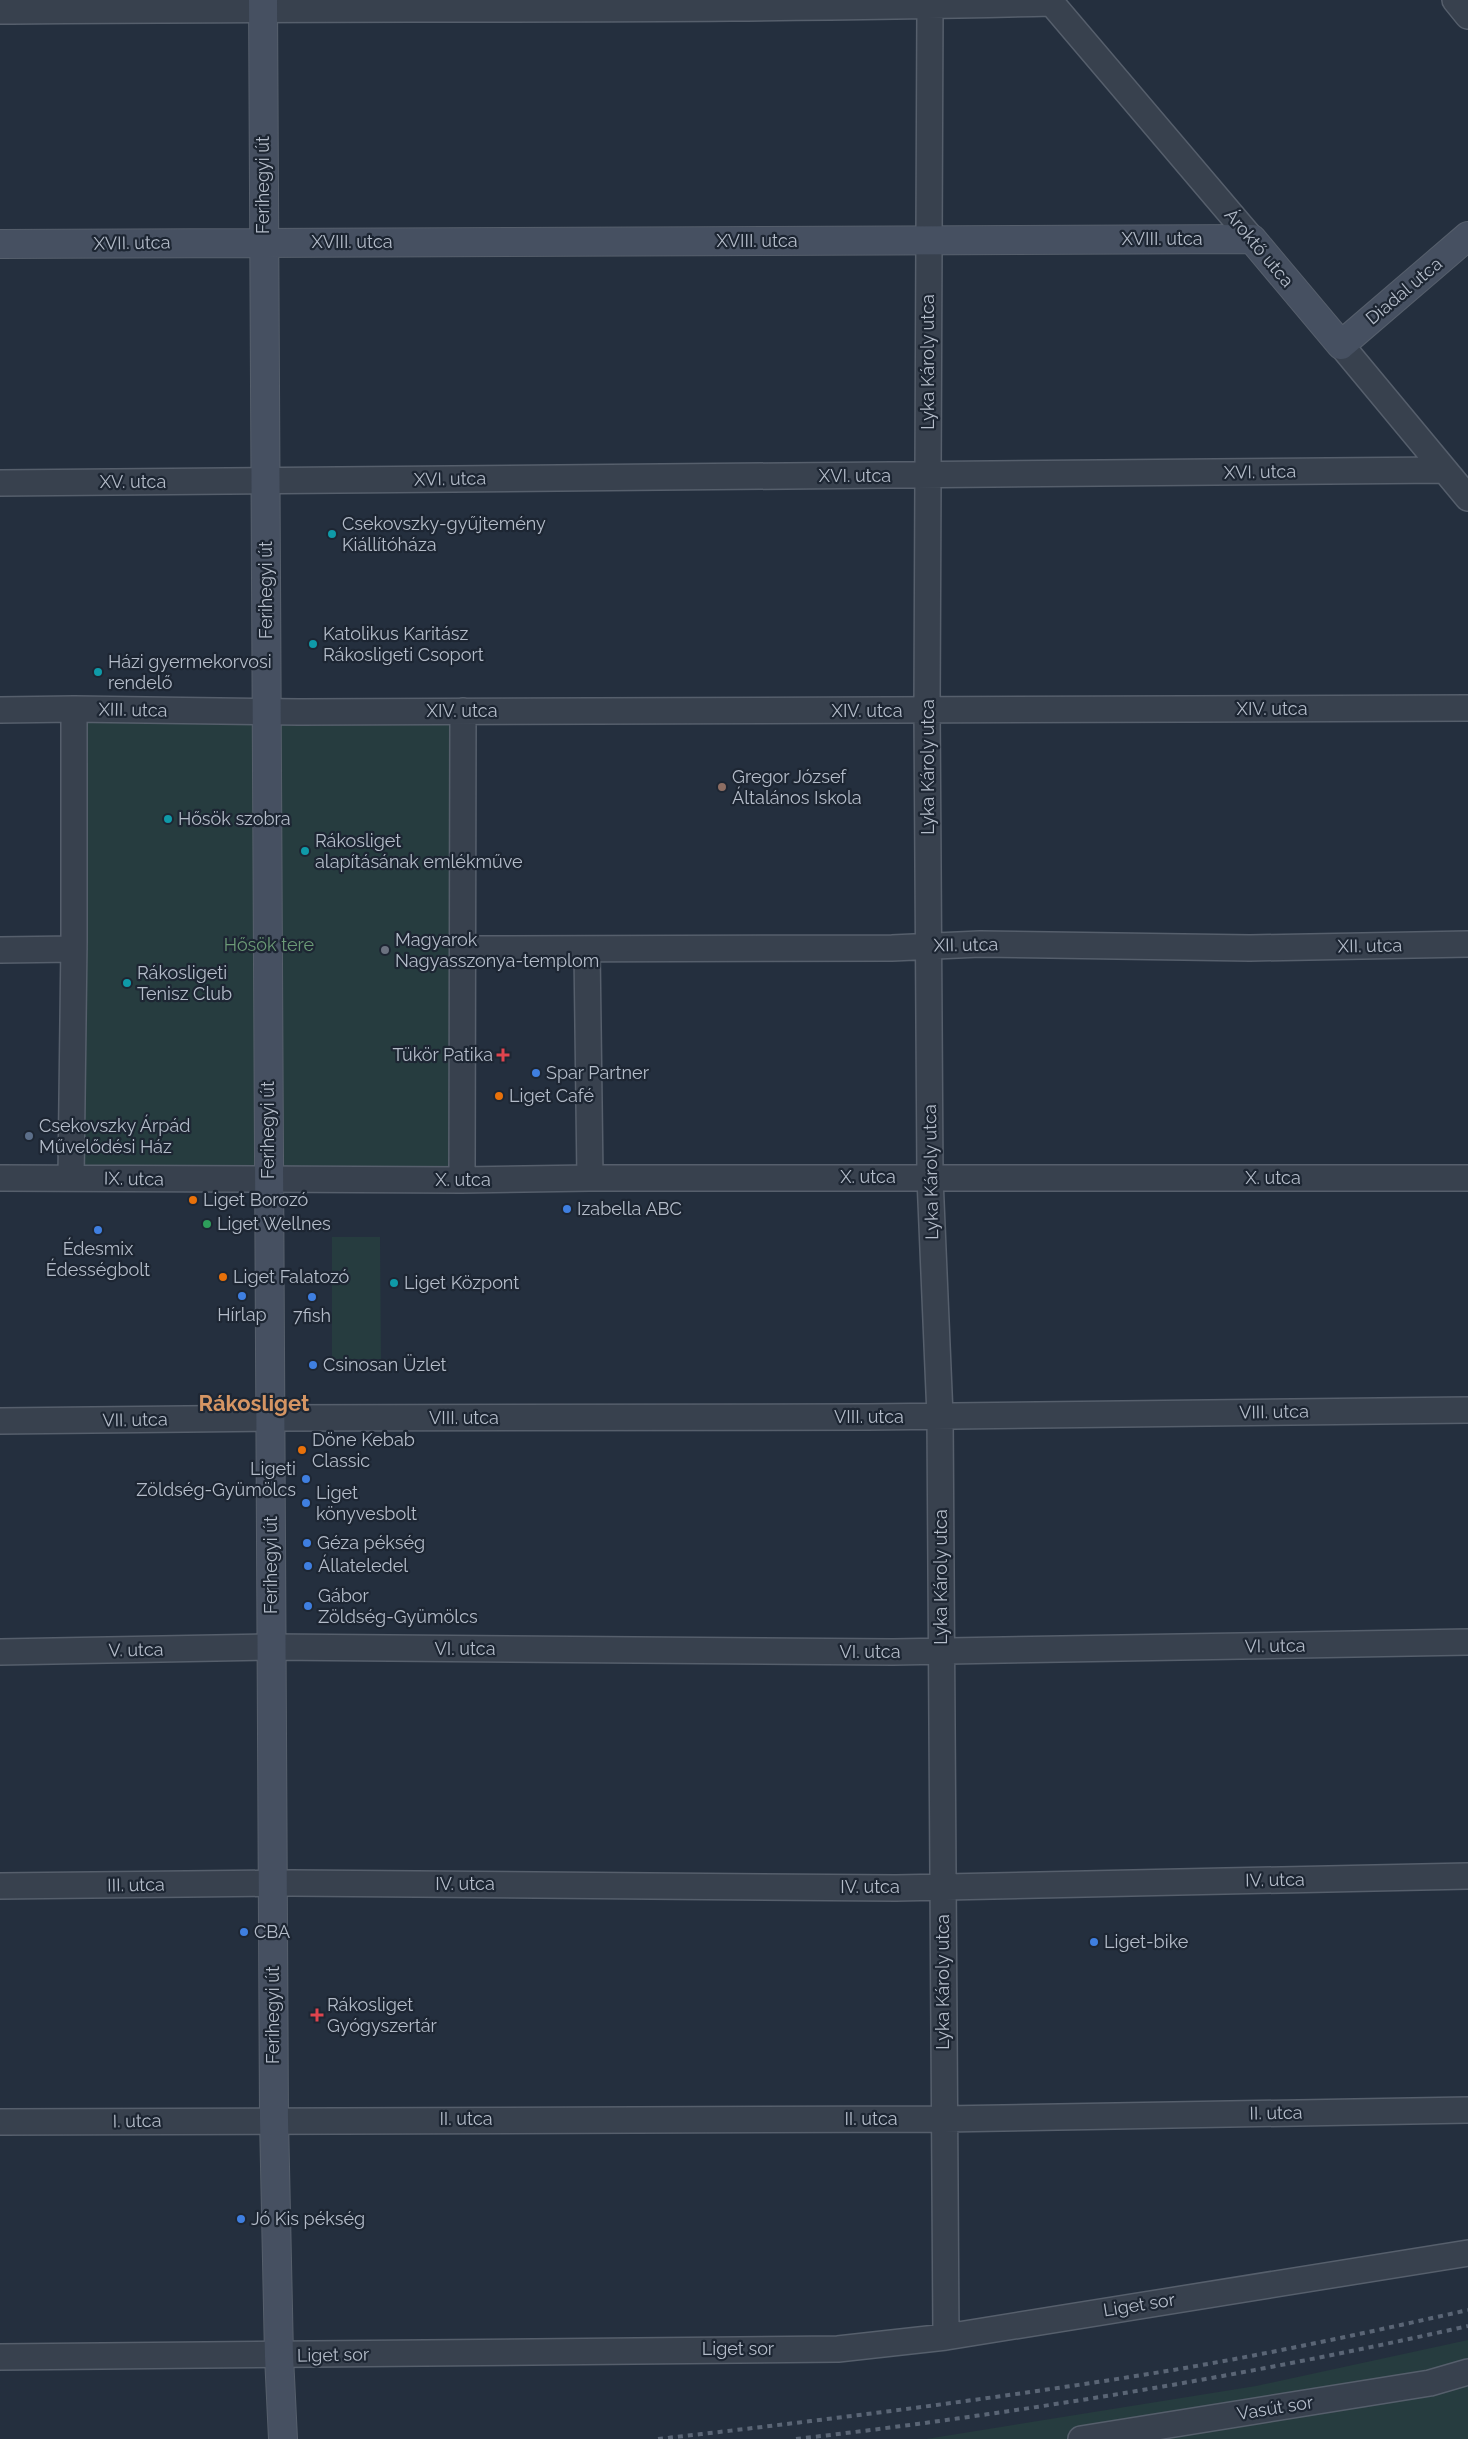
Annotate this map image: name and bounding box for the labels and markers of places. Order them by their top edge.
place label: Csekovszky-gyűjtemény Kiállítóháza [342,513,546,555]
marker: Csekovszky-gyűjtemény Kiállítóháza [326,528,338,540]
place label: Katolikus Karitász Rákosligeti Csoport [323,623,484,665]
marker: Katolikus Karitász Rákosligeti Csoport [307,638,319,650]
place label: Házi gyermekorvosi rendelő [108,651,272,693]
marker: Házi gyermekorvosi rendelő [92,666,104,678]
place label: Gregor József Általános Iskola [732,766,862,808]
marker: Gregor József Általános Iskola [716,781,728,793]
place label: Hősök szobra [178,808,291,829]
marker: Hősök szobra [162,813,174,825]
place label: Rákosliget alapításának emlékműve [315,830,523,872]
marker: Rákosliget alapításának emlékműve [299,845,311,857]
place label: Magyarok Nagyasszonya-templom [395,929,599,971]
marker: Magyarok Nagyasszonya-templom [379,944,391,956]
place label: Rákosligeti Tenisz Club [137,962,232,1004]
marker: Rákosligeti Tenisz Club [121,977,133,989]
place label: Tükör Patika [392,1044,493,1065]
marker: Tükör Patika [497,1049,509,1061]
place label: Spar Partner [546,1062,650,1083]
marker: Spar Partner [530,1067,542,1079]
place label: Liget Café [509,1085,594,1106]
marker: Liget Café [493,1090,505,1102]
place label: Csekovszky Árpád Művelődési Ház [39,1114,190,1157]
marker: Csekovszky Árpád Művelődési Ház [23,1130,35,1142]
place label: Liget Borozó [203,1189,309,1210]
marker: Liget Borozó [187,1194,199,1206]
place label: Izabella ABC [577,1198,682,1219]
marker: Izabella ABC [561,1203,573,1215]
place label: Liget Wellnes [217,1213,331,1234]
marker: Liget Wellnes [201,1218,213,1230]
marker: Édesmix Édességbolt [92,1224,104,1236]
place label: Édesmix Édességbolt [46,1237,150,1280]
place label: Liget Falatozó [233,1266,350,1287]
marker: Liget Falatozó [217,1271,229,1283]
place label: Liget Központ [404,1272,519,1293]
marker: Liget Központ [388,1277,400,1289]
marker: Hírlap [236,1290,248,1302]
marker: 7fish [306,1291,318,1303]
place label: Hírlap [217,1304,267,1325]
place label: 7fish [293,1305,331,1326]
place label: Csinosan Üzlet [323,1354,447,1375]
marker: Csinosan Üzlet [307,1359,319,1371]
place label: Döne Kebab Classic [312,1429,415,1471]
marker: Döne Kebab Classic [296,1444,308,1456]
place label: Ligeti Zöldség-Gyümölcs [136,1458,296,1500]
marker: Ligeti Zöldség-Gyümölcs [300,1473,312,1485]
place label: Liget könyvesbolt [316,1482,417,1524]
marker: Liget könyvesbolt [300,1497,312,1509]
place label: Géza pékség [317,1532,425,1553]
marker: Géza pékség [301,1537,313,1549]
place label: Állateledel [318,1554,408,1576]
marker: Állateledel [302,1560,314,1572]
place label: Gábor Zöldség-Gyümölcs [318,1585,478,1627]
marker: Gábor Zöldség-Gyümölcs [302,1600,314,1612]
place label: CBA [254,1921,290,1942]
marker: CBA [238,1926,250,1938]
place label: Liget-bike [1104,1931,1189,1952]
marker: Liget-bike [1088,1936,1100,1948]
place label: Rákosliget Gyógyszertár [327,1994,438,2036]
marker: Rákosliget Gyógyszertár [311,2009,323,2021]
place label: Jó Kis pékség [251,2208,365,2229]
marker: Jó Kis pékség [235,2213,247,2225]

